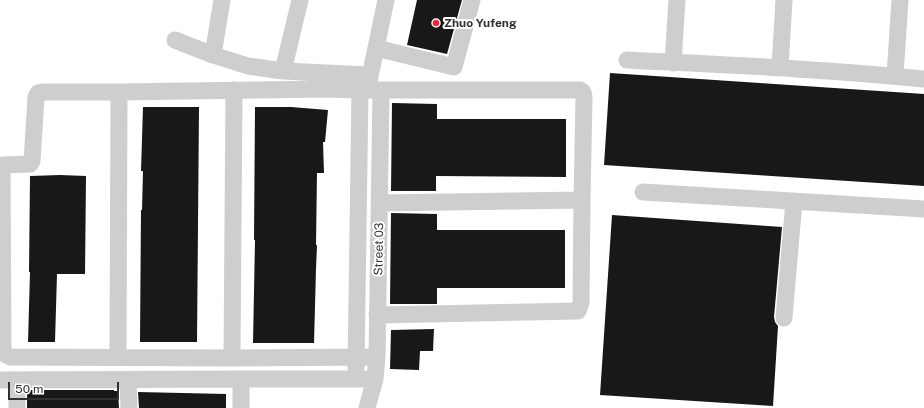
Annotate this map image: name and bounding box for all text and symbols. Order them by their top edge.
place label: Zhuo Yufeng [444,16,516,30]
marker: Zhuo Yufeng [431,18,441,28]
street label: Street 03 [371,222,387,276]
scale bar [10,374,121,400]
text: 50 m [15,382,43,396]

